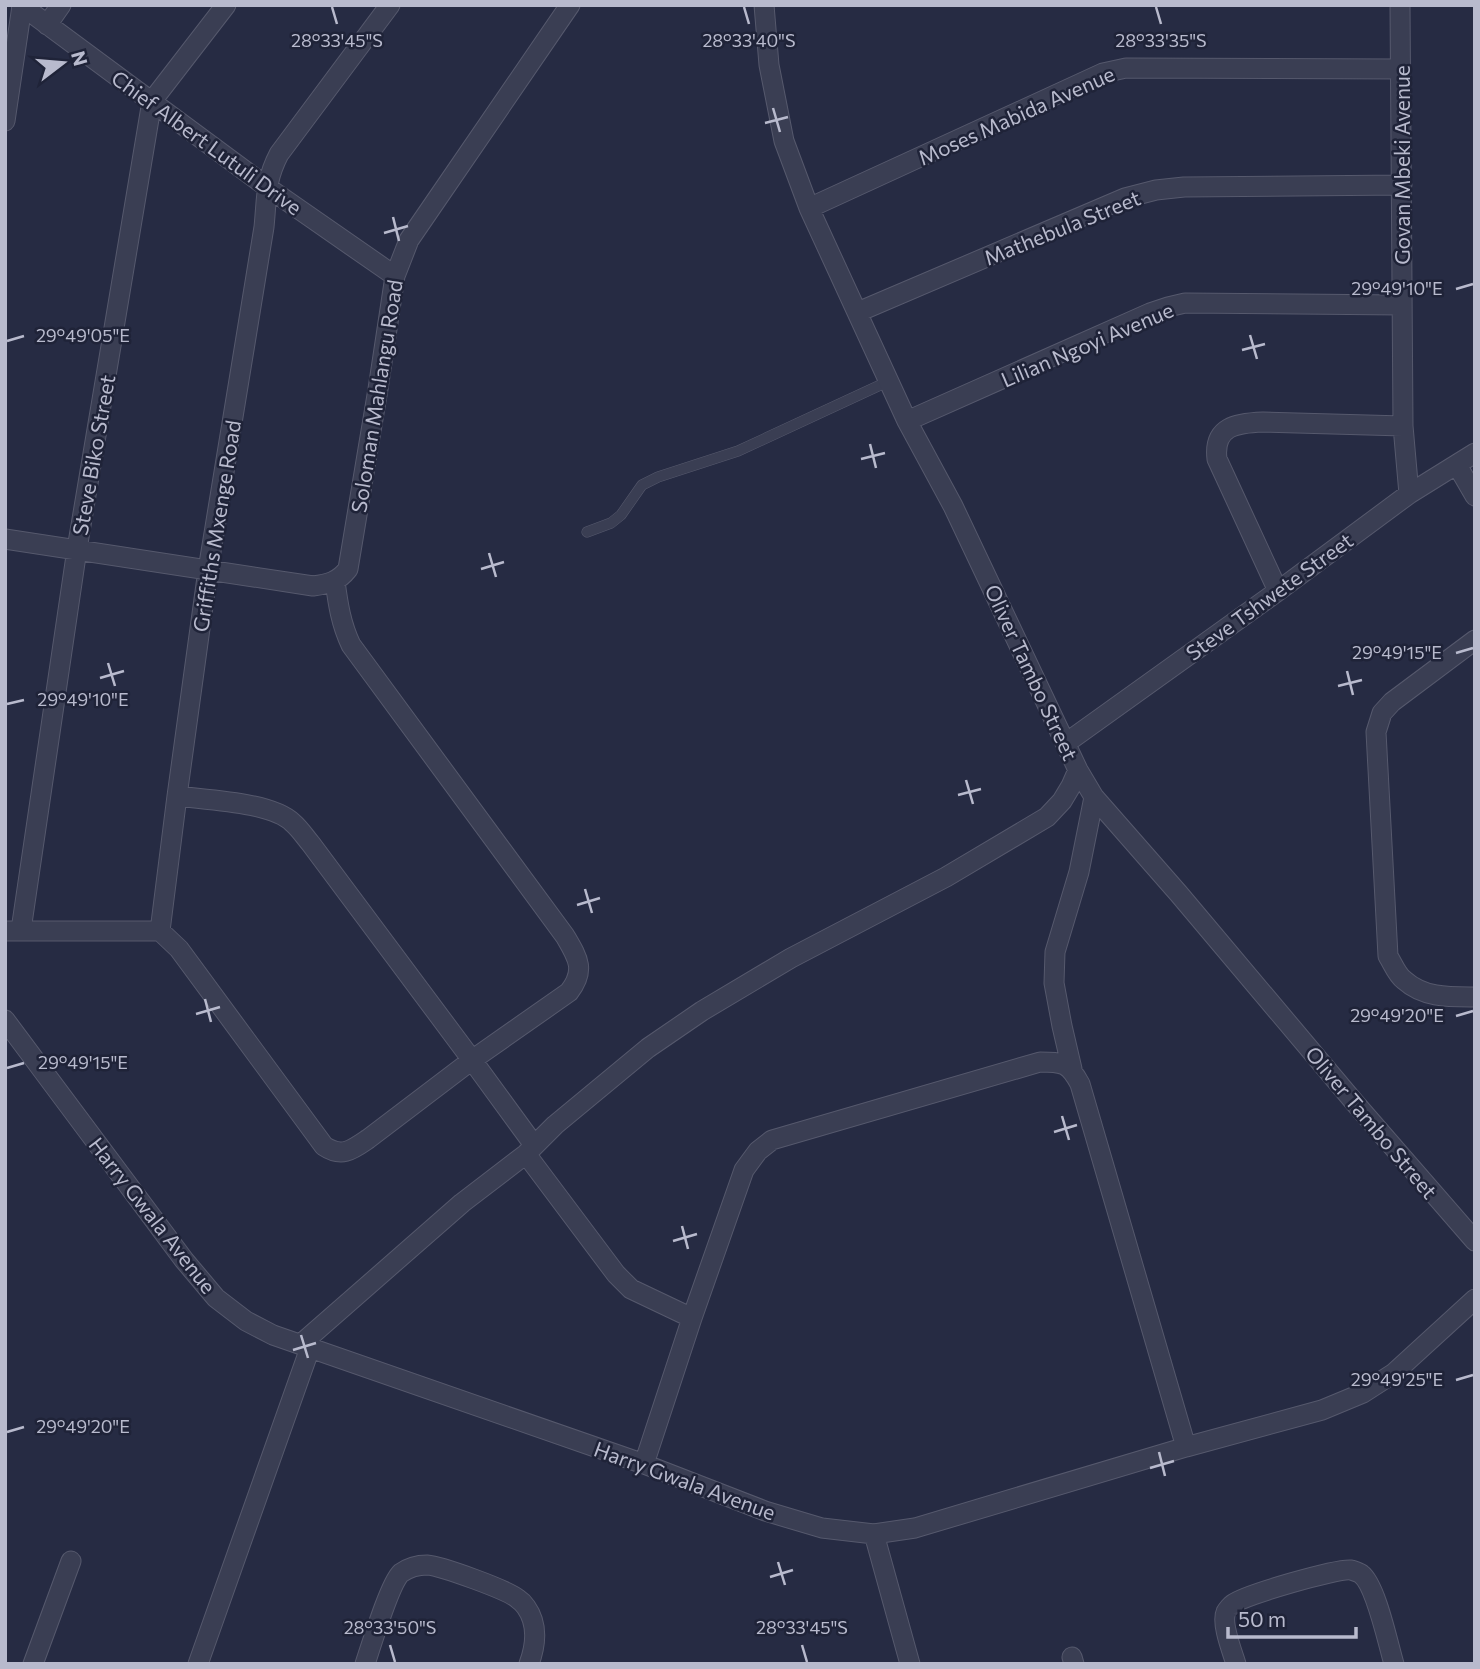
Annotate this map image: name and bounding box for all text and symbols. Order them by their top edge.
north arrow [28,28,98,98]
text: 28°33'45"S [291,29,383,51]
text: 28°33'40"S [702,29,796,51]
text: 28°33'35"S [1115,29,1207,51]
text: N [67,48,93,68]
street label: Moses Mabida Avenue [914,60,1118,170]
street label: Chief Albert Lutuli Drive [107,65,307,219]
street label: Govan Mbeki Avenue [1389,65,1414,265]
street label: Mathebula Street [980,184,1144,270]
text: 29°49'10"E [1351,277,1443,299]
street label: Soloman Mahlangu Road [345,278,407,514]
street label: Lilian Ngoyi Avenue [997,296,1177,392]
text: 29°49'05"E [36,324,130,346]
street label: Steve Biko Street [67,373,119,537]
street label: Griffiths Mxenge Road [187,418,245,634]
street label: Steve Tshwete Street [1181,527,1357,665]
street label: Oliver Tambo Street [980,580,1084,764]
text: 29°49'15"E [1352,641,1442,663]
text: 29°49'10"E [37,688,129,710]
text: 29°49'20"E [1350,1004,1444,1026]
street label: Oliver Tambo Street [1301,1041,1443,1203]
text: 29°49'15"E [38,1051,128,1073]
street label: Harry Gwala Avenue [84,1132,222,1298]
text: 29°49'25"E [1351,1368,1443,1390]
text: 29°49'20"E [36,1415,130,1437]
street label: Harry Gwala Avenue [591,1436,779,1524]
scale bar [1228,1596,1356,1640]
text: 50 m [1238,1606,1286,1631]
text: 28°33'50"S [344,1616,436,1638]
text: 28°33'45"S [756,1616,848,1638]

